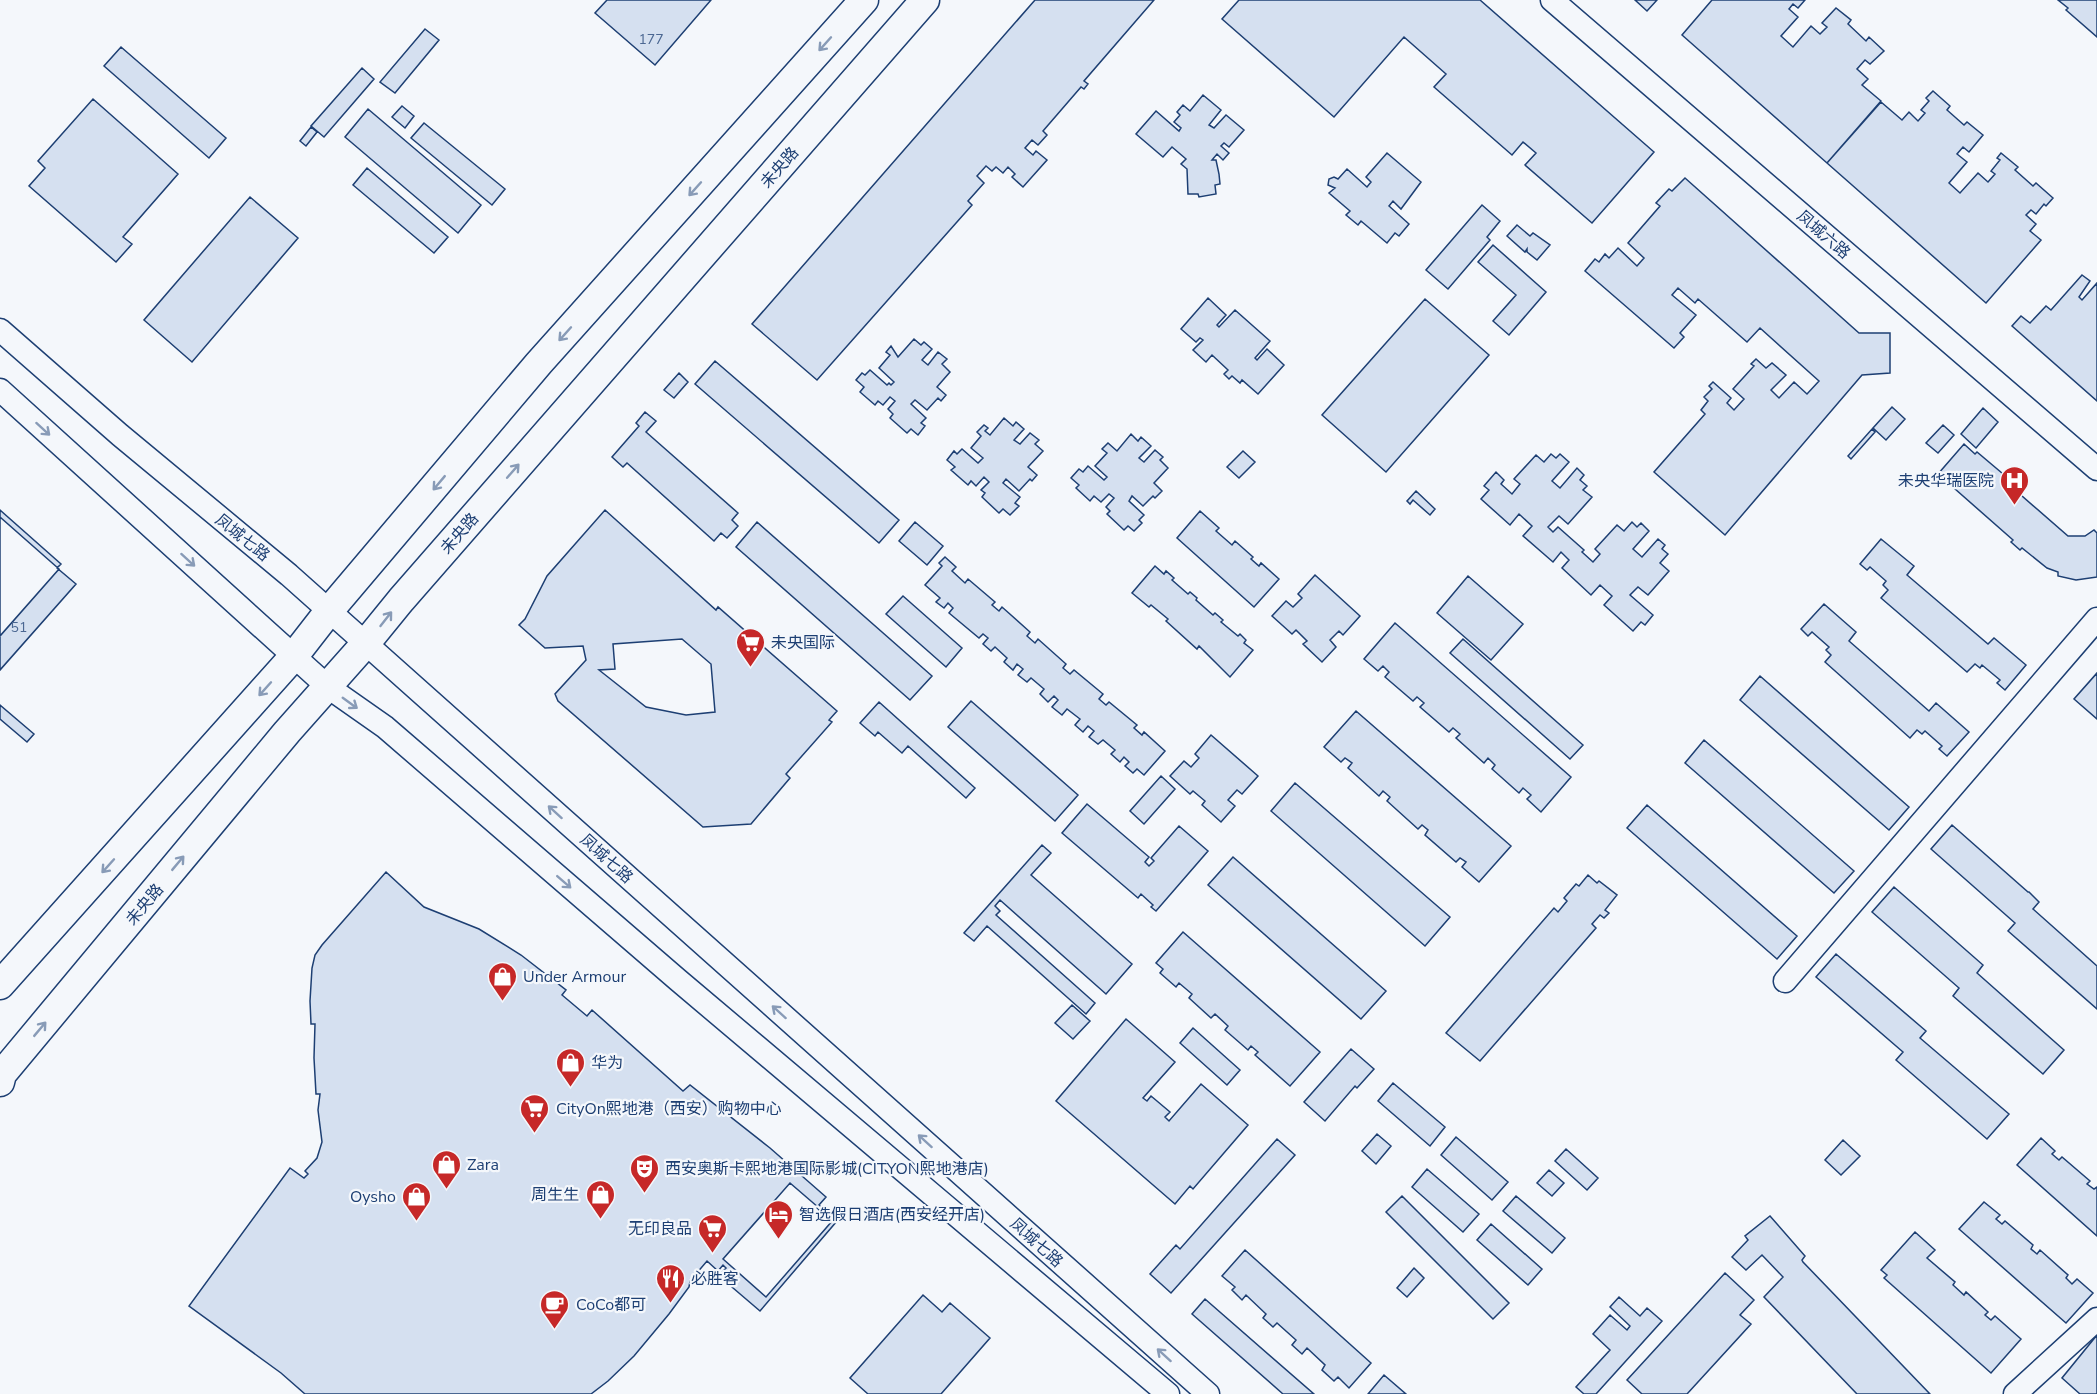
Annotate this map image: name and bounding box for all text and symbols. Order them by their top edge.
house number: 177 [638,30,664,49]
one-way arrow [818,36,832,51]
street label: 未央路 [756,142,804,193]
one-way arrow [688,181,702,196]
street label: 凤城六路 [1792,205,1855,264]
one-way arrow [558,326,572,341]
one-way arrow [36,422,51,436]
one-way arrow [506,464,520,479]
hospital icon: 未央华瑞医院 [1999,464,2031,506]
place label: 未央华瑞医院 [1898,470,1994,492]
one-way arrow [432,475,446,490]
street label: 未央路 [436,508,484,559]
street label: 凤城七路 [211,509,274,566]
one-way arrow [180,553,195,567]
one-way arrow [379,611,392,627]
house number: 51 [11,618,27,637]
supermarket icon: 未央国际 [734,626,766,668]
place label: 未央国际 [771,632,835,654]
one-way arrow [258,681,272,696]
one-way arrow [341,696,357,709]
one-way arrow [548,805,563,819]
street label: 凤城七路 [575,829,637,888]
one-way arrow [171,856,185,871]
one-way arrow [101,858,115,873]
one-way arrow [556,875,572,888]
street label: 未央路 [121,879,169,930]
shop icon: Under Armour [486,960,518,1002]
place label: Under Armour [523,966,626,988]
one-way arrow [772,1005,787,1019]
one-way arrow [33,1021,46,1037]
shop icon: 华为 [554,1046,586,1088]
place label: 华为 [591,1052,623,1074]
supermarket icon: CityOn熙地港（西安）购物中心 [519,1092,551,1134]
place label: CityOn熙地港（西安）购物中心 [556,1098,782,1120]
one-way arrow [917,1134,932,1148]
shop icon: Zara [430,1148,462,1190]
theatre icon: 西安奥斯卡熙地港国际影城(CITYON熙地港店) [628,1152,660,1194]
place label: Zara [467,1154,499,1176]
place label: 西安奥斯卡熙地港国际影城(CITYON熙地港店) [665,1158,989,1180]
shop icon: 周生生 [584,1178,616,1220]
shop icon: Oysho [401,1180,433,1222]
place label: 周生生 [531,1184,579,1206]
place label: Oysho [350,1186,396,1208]
hotel icon: 智选假日酒店(西安经开店) [762,1198,794,1240]
place label: 智选假日酒店(西安经开店) [799,1204,985,1226]
supermarket icon: 无印良品 [697,1212,729,1254]
street label: 凤城七路 [1005,1213,1067,1272]
place label: 无印良品 [628,1218,692,1240]
restaurant icon: 必胜客 [654,1262,686,1304]
place label: 必胜客 [691,1268,739,1290]
cafe icon: CoCo都可 [539,1288,571,1330]
place label: CoCo都可 [576,1294,646,1316]
one-way arrow [1157,1348,1172,1362]

